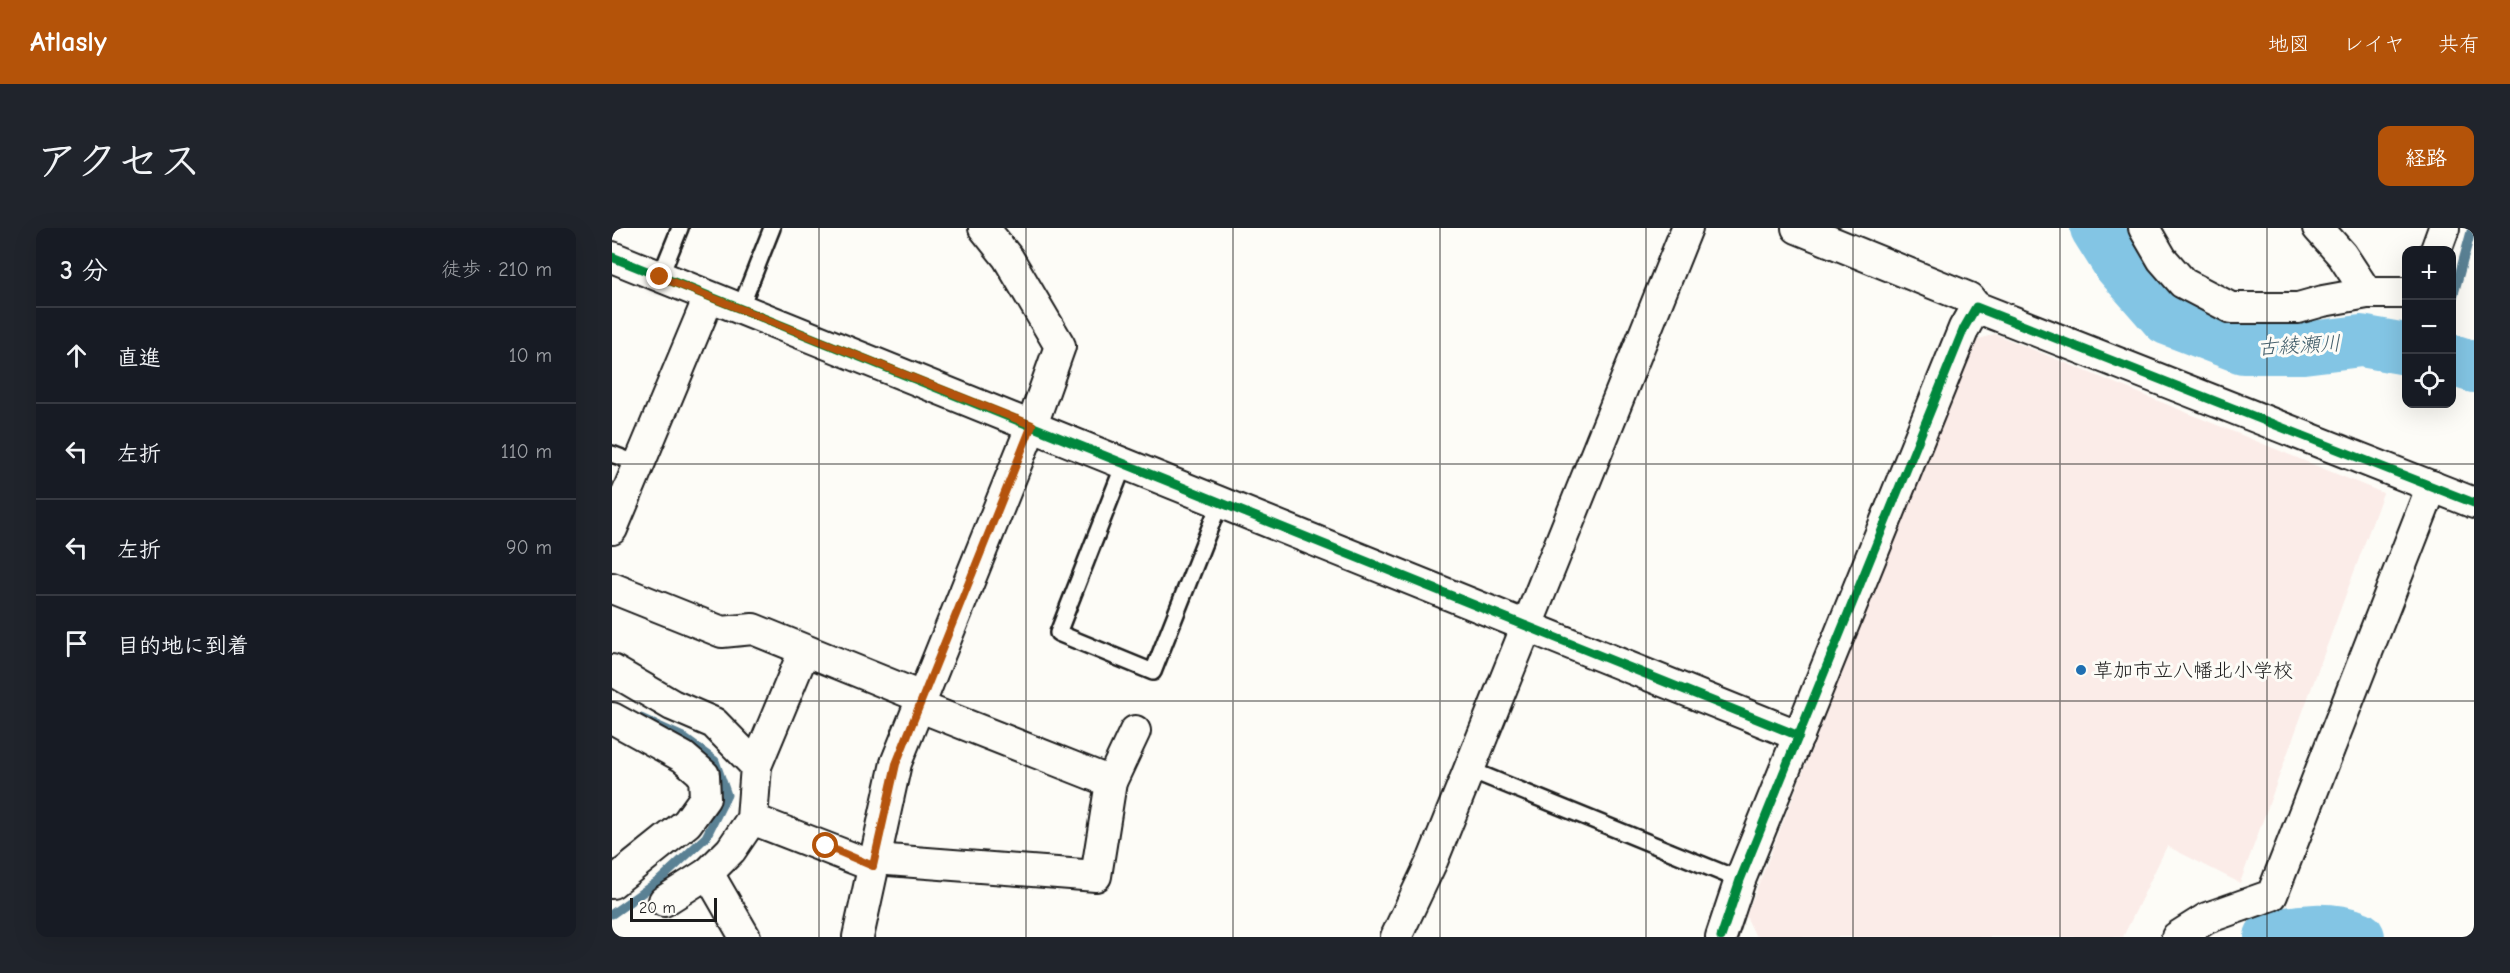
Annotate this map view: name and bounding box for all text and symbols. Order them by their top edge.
text: Atlasly [30,26,107,58]
text: 地図 [2268,32,2310,56]
text: レイヤ [2343,32,2405,56]
text: 共有 [2438,32,2480,56]
button: 経路 [2378,126,2474,186]
text: アクセス [36,137,201,186]
map controls [2402,246,2456,408]
button: + [2402,246,2456,300]
text: 3 分 [60,256,108,286]
text: 徒歩 · 210 m [441,258,552,281]
route end [646,263,672,289]
button: − [2402,300,2456,354]
water label: 古綾瀬川 [2256,331,2342,359]
icon: ahead [60,339,93,372]
text: 10 m [509,344,552,367]
text: 直進 [117,345,161,371]
button: locate [2402,354,2456,408]
icon: left [60,435,93,468]
text: 110 m [501,440,552,463]
text: 左折 [117,441,161,467]
icon: left [60,531,93,564]
text: 90 m [506,536,552,559]
text: 左折 [117,537,161,563]
icon: arrive [60,627,93,660]
text: 目的地に到着 [117,633,249,659]
place label: 草加市立八幡北小学校 [2093,659,2293,682]
marker: 草加市立八幡北小学校 [2074,663,2088,677]
route start [812,832,838,858]
scale bar [630,895,717,922]
text: 20 m [639,899,676,917]

